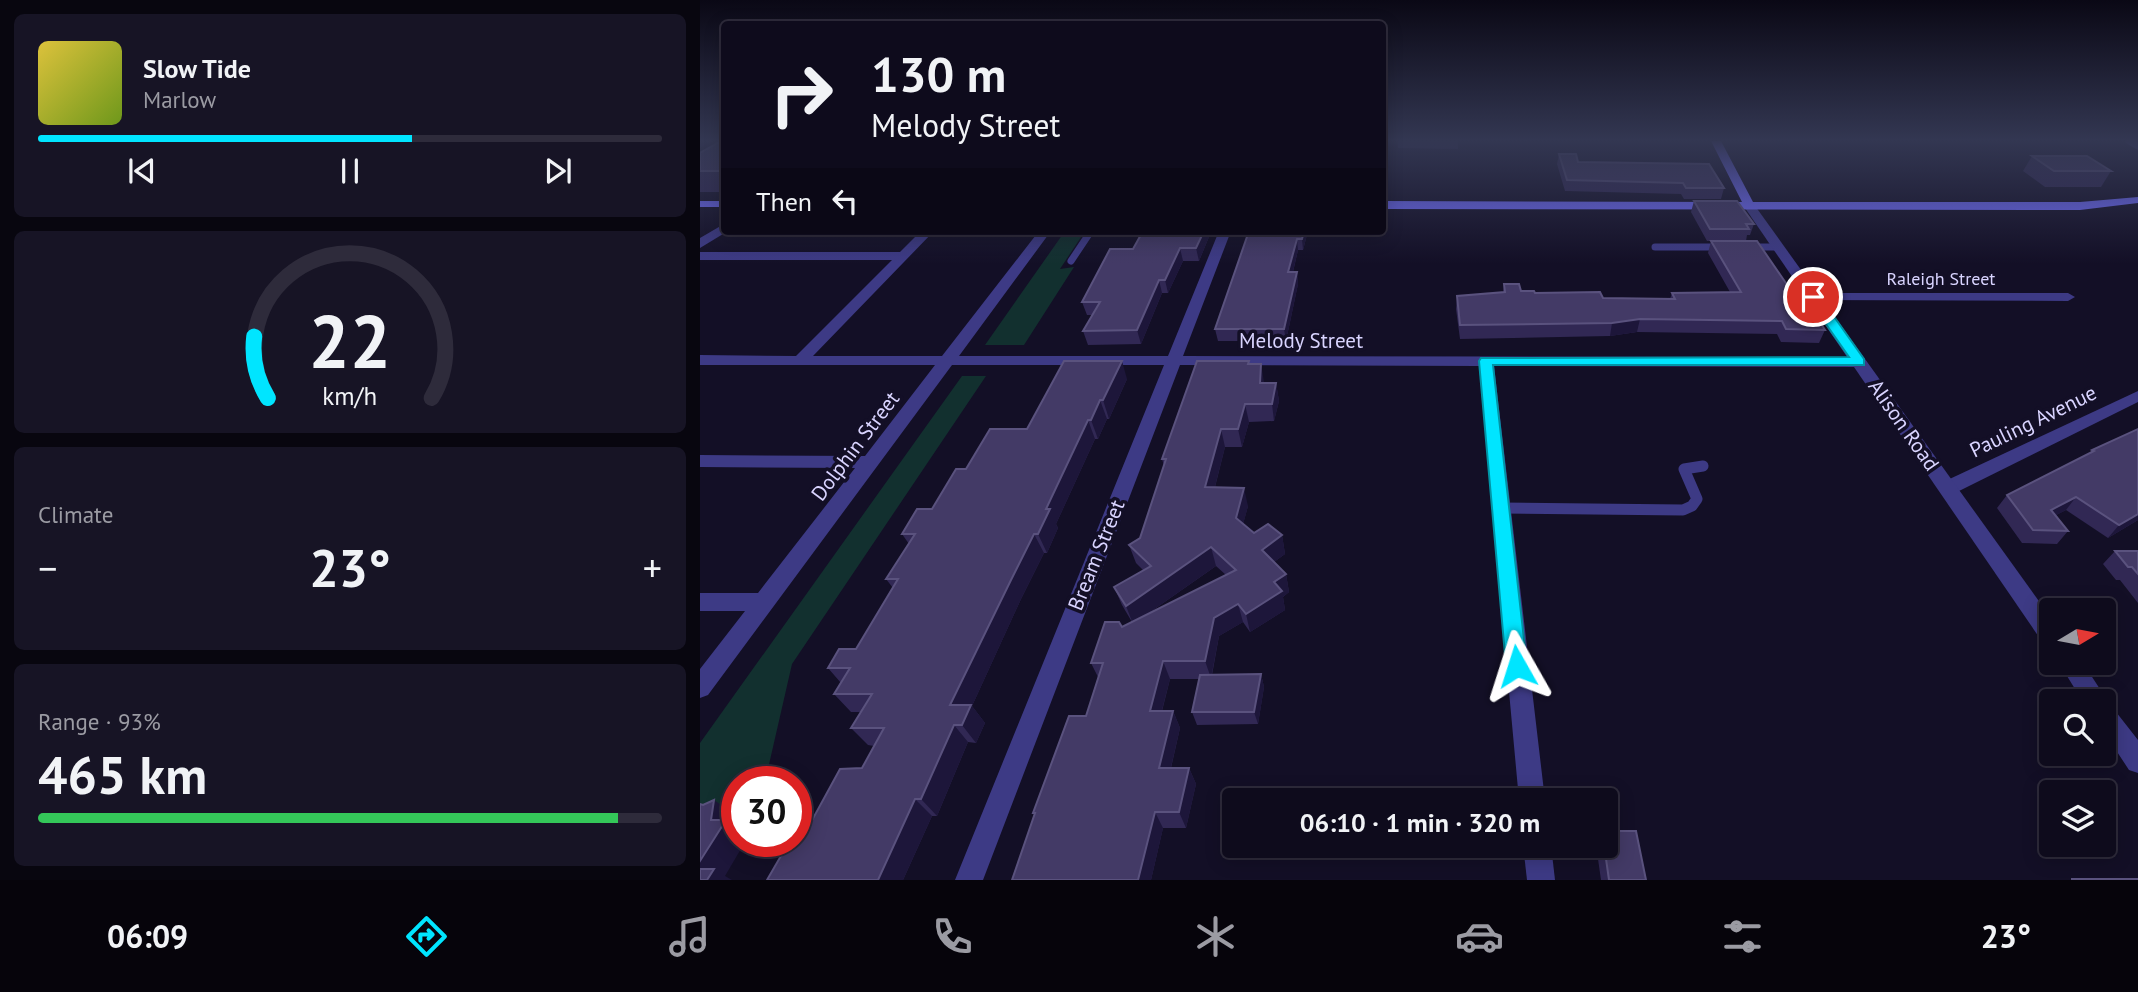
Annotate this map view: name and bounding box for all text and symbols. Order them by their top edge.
text: 130 m [871,42,1006,106]
icon: right [756,49,847,140]
text: Slow Tide [143,52,251,85]
text: Marlow [143,85,216,114]
text: Melody Street [871,104,1060,146]
icon: previous [123,152,161,190]
icon: pause [331,152,369,190]
icon: next [539,152,577,190]
icon: left [826,182,864,220]
text: Then [756,185,812,218]
pin [1783,267,1843,327]
street label: Raleigh Street [1887,267,1995,290]
icon: arrive [1794,278,1832,316]
text: 22 [309,294,391,388]
street label: Melody Street [1239,327,1363,354]
street label: Alison Road [1863,374,1945,476]
street label: Pauling Avenue [1965,379,2101,463]
text: km/h [323,380,377,412]
street label: Dolphin Street [805,386,905,506]
street label: Bream Street [1062,496,1130,614]
text: Climate [38,500,113,529]
text: 23° [309,534,391,601]
text: − [38,543,57,592]
text: + [643,543,662,592]
north arrow [2039,598,2116,676]
map controls [2039,598,2116,857]
position arrow [1480,629,1554,703]
button: search [2039,689,2116,766]
text: Range · 93% [38,707,161,736]
text: 465 km [38,741,207,808]
speed limit sign: 30 [721,766,812,857]
button: layers [2039,780,2116,857]
text: 06:10 · 1 min · 320 m [1300,806,1540,839]
icon: directions [402,912,451,961]
icon: music [665,912,714,961]
icon: phone [928,912,977,961]
icon: climate [1191,912,1240,961]
icon: car [1455,912,1504,961]
icon: filters [1718,912,1767,961]
text: 06:09 [107,915,188,957]
text: 23° [1981,915,2031,957]

